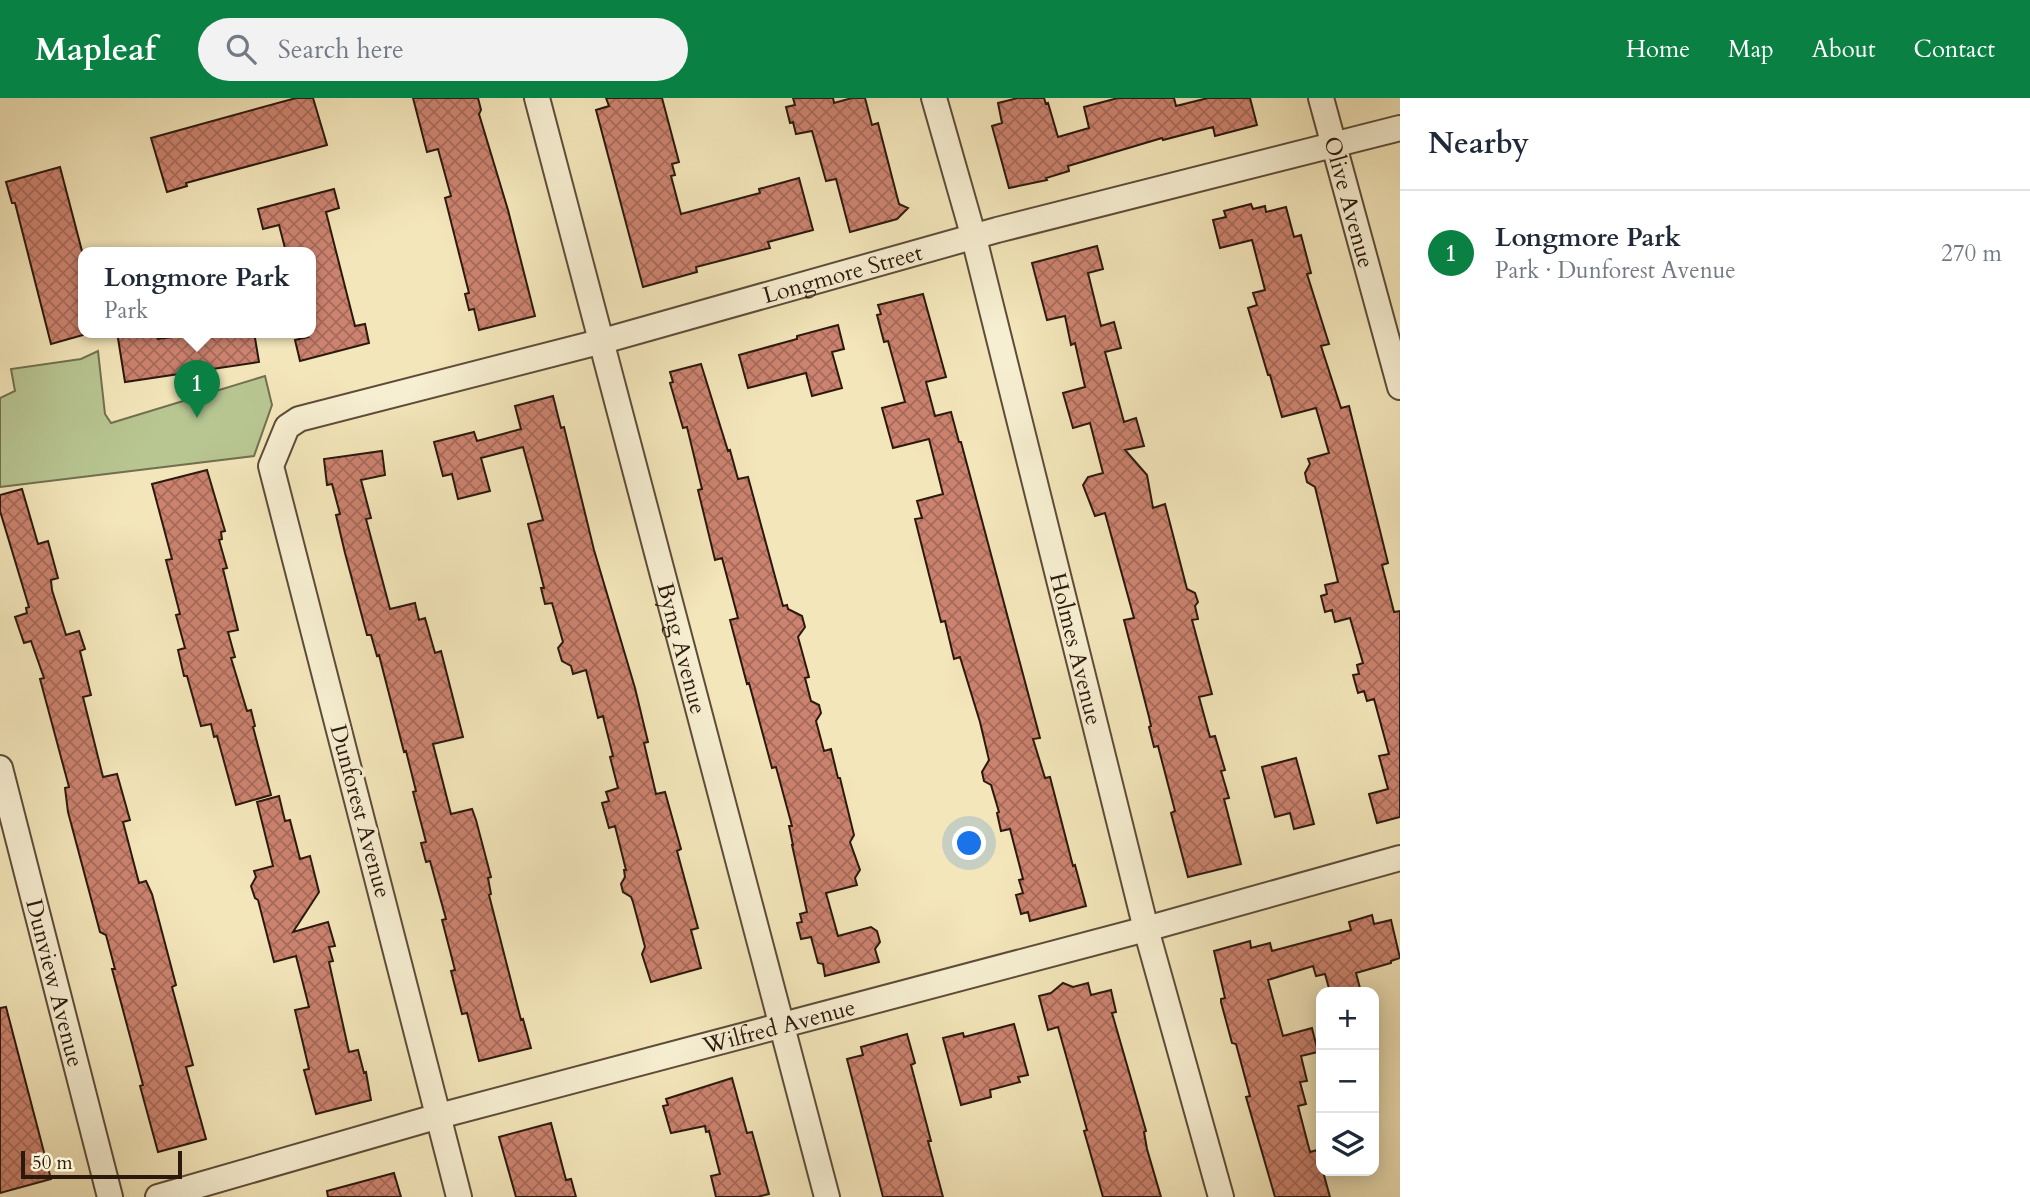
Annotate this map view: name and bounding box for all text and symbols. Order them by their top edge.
search box [198,18,688,81]
text: Mapleaf [35,27,156,72]
icon: search [222,30,260,68]
text: Search here [278,32,404,67]
text: Home [1626,33,1690,66]
text: Map [1728,33,1774,66]
text: About [1812,33,1876,66]
text: Contact [1914,33,1995,66]
text: Nearby [1428,123,1529,164]
street label: Olive Avenue [1316,133,1382,272]
text: Longmore Park [1495,220,1681,255]
street label: Longmore Street [759,237,926,311]
text: 1 [1445,238,1457,269]
text: 270 m [1941,238,2002,269]
popup [78,247,316,338]
text: Park · Dunforest Avenue [1495,255,1736,286]
text: Longmore Park [104,260,290,295]
text: Park [104,295,148,326]
pin: 1 [174,360,220,418]
street label: Holmes Avenue [1042,570,1110,728]
street label: Byng Avenue [650,579,714,717]
street label: Dunforest Avenue [322,721,399,901]
your location [952,826,986,860]
street label: Dunview Avenue [18,896,91,1070]
map controls [1316,987,1379,1176]
button: + [1316,987,1379,1050]
street label: Wilfred Avenue [698,992,859,1062]
button: − [1316,1050,1379,1113]
button: layers [1316,1113,1379,1176]
scale bar [21,1148,182,1180]
text: 50 m [32,1150,73,1176]

